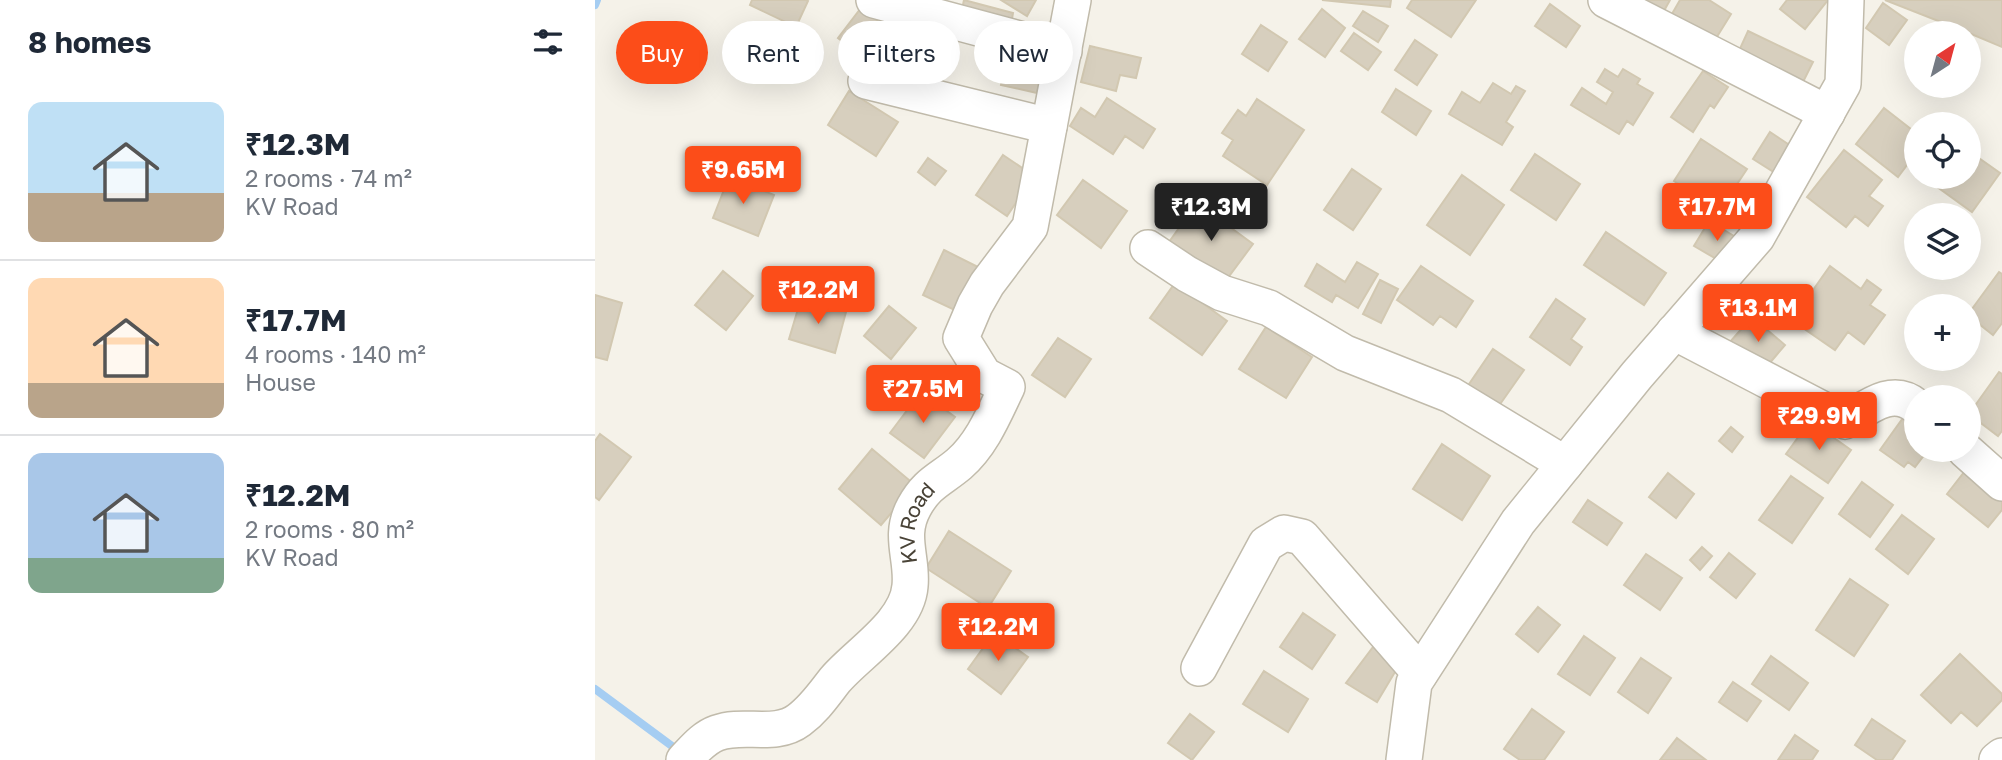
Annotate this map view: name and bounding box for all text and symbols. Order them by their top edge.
chip: Buy [616,21,708,84]
chip: Rent [722,21,824,84]
chip: Filters [838,21,960,84]
chip: New [974,21,1073,84]
north arrow [1904,21,1981,98]
map controls [1904,21,1981,462]
icon: filters [529,23,567,61]
text: 8 homes [28,24,152,60]
button: locate [1904,112,1981,189]
text: ₹12.3M [245,126,351,162]
icon: home [84,130,168,214]
pin: ₹9.65M [686,146,800,206]
text: ₹9.65M [701,155,785,183]
text: 2 rooms · 74 m² [245,164,412,192]
pin: ₹12.3M [1154,184,1268,243]
pin: ₹17.7M [1660,184,1774,243]
text: KV Road [245,192,339,220]
text: ₹12.3M [1171,192,1251,220]
text: ₹17.7M [1678,192,1756,220]
button: layers [1904,203,1981,280]
pin: ₹12.2M [761,266,875,326]
text: ₹12.2M [778,275,858,303]
pin: ₹13.1M [1701,284,1815,344]
text: ₹13.1M [1719,293,1797,321]
button: + [1904,294,1981,371]
text: ₹17.7M [245,302,347,338]
icon: home [84,306,168,390]
text: 4 rooms · 140 m² [245,340,426,368]
pin: ₹27.5M [866,366,980,425]
text: House [245,368,316,396]
text: ₹27.5M [882,374,964,402]
button: − [1904,385,1981,462]
pin: ₹29.9M [1762,392,1876,452]
text: ₹29.9M [1777,401,1861,429]
street label: KV Road [893,476,940,566]
text: ₹12.2M [245,477,351,513]
icon: home [84,481,168,565]
text: 2 rooms · 80 m² [245,515,414,543]
text: KV Road [245,543,339,571]
pin: ₹12.2M [941,604,1055,663]
text: ₹12.2M [958,612,1038,640]

